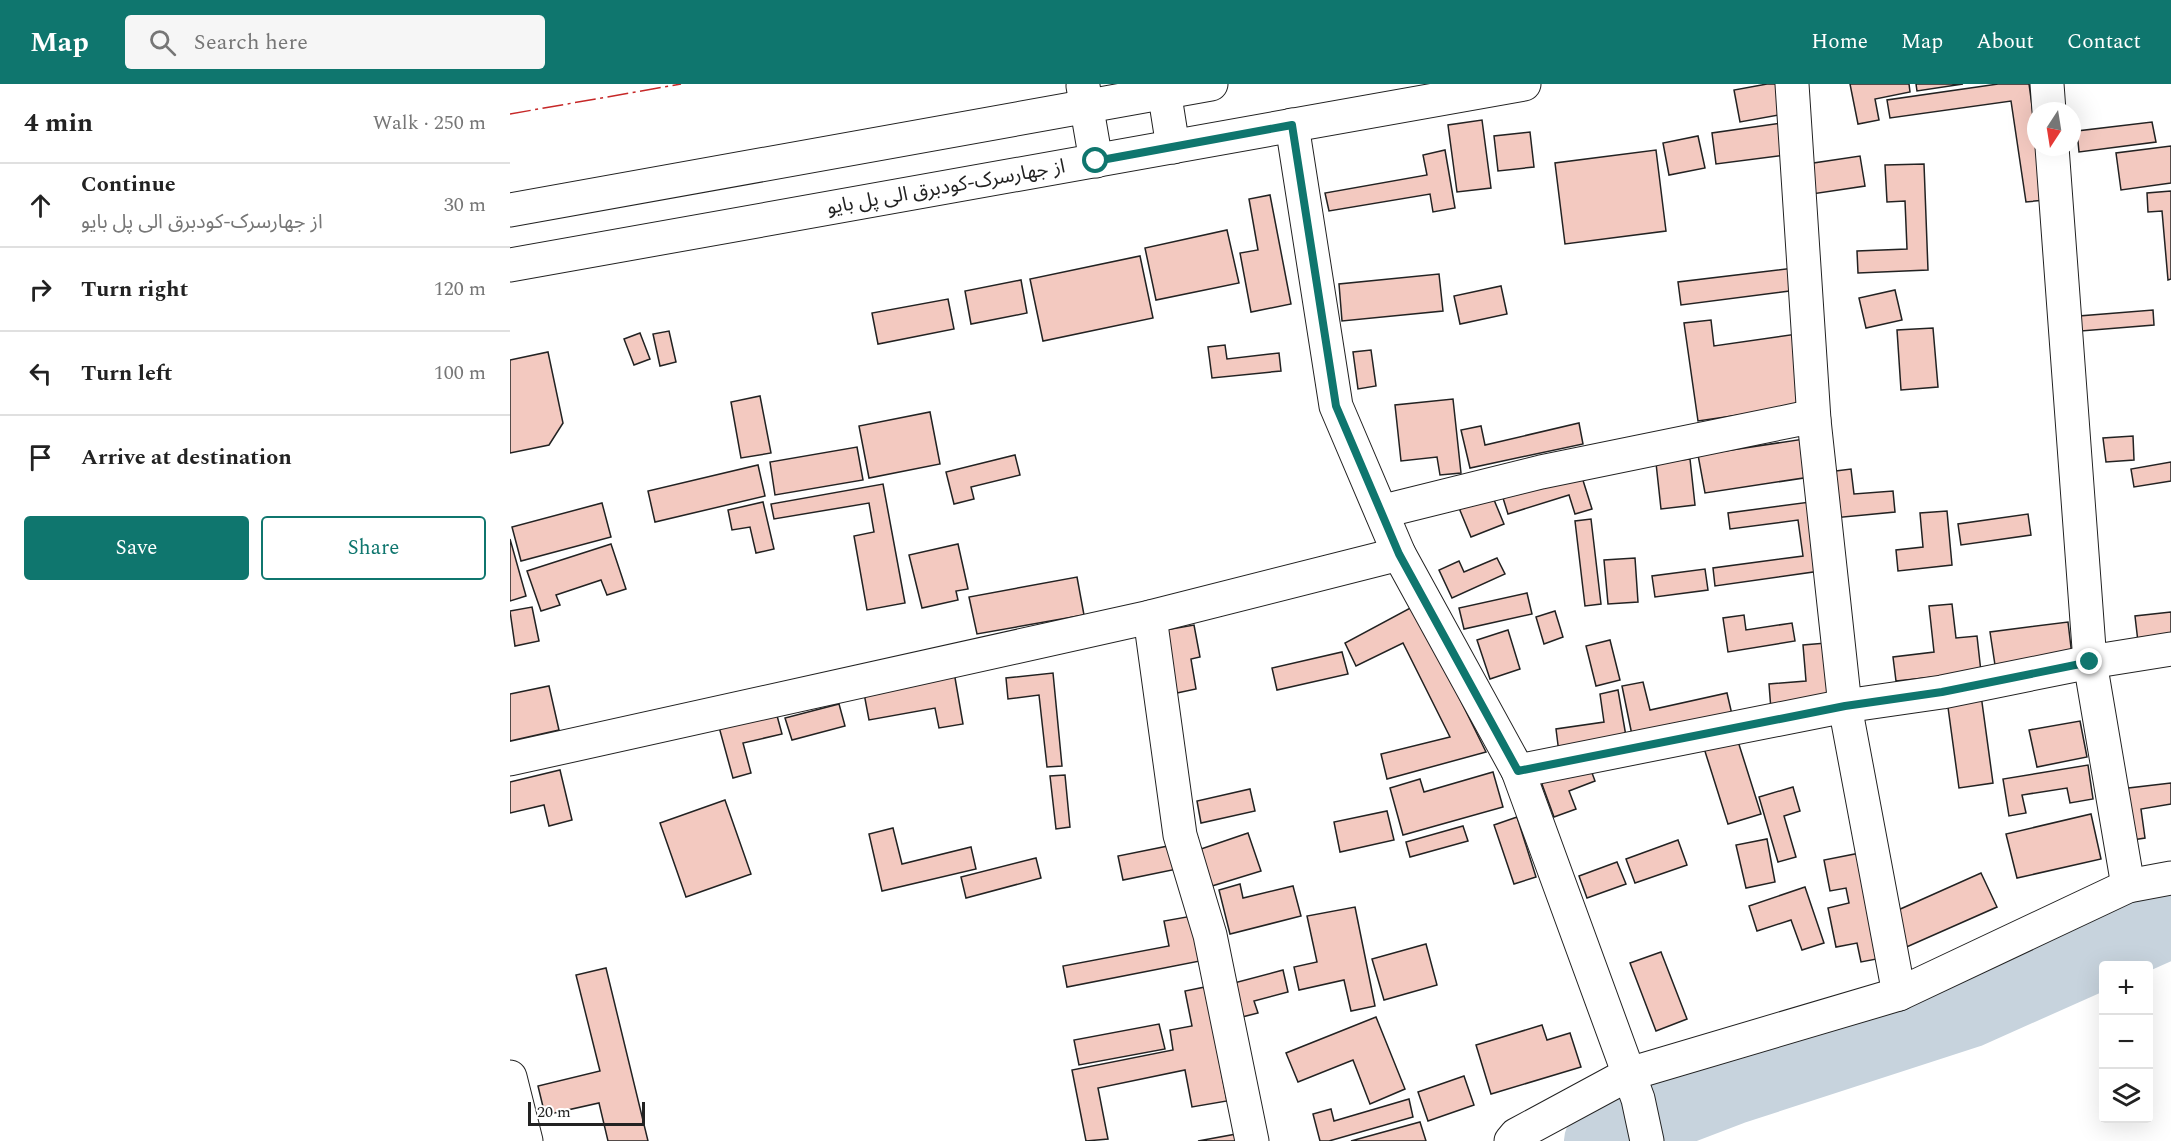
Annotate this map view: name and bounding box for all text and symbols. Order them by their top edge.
search box [125,15,545,69]
text: Map [30,21,89,64]
icon: search [146,26,179,59]
text: Search here [194,26,308,59]
text: Home [1811,26,1868,58]
text: Map [1901,26,1943,58]
text: About [1976,26,2034,58]
text: Contact [2067,26,2141,58]
north arrow [2027,102,2081,156]
text: 4 min [24,103,93,143]
text: Walk · 250 m [373,108,486,138]
route start [1082,147,1108,173]
street label: از جهارسرک-کودبرق الی پل بایو [824,151,1068,223]
text: Continue [81,168,176,201]
icon: ahead [24,189,57,222]
text: 30 m [444,190,486,220]
text: از جهارسرک-کودبرق الی پل بایو [81,207,323,237]
icon: right [24,273,57,306]
text: Turn right [81,273,188,306]
text: 120 m [434,274,486,304]
icon: left [24,357,57,390]
text: Turn left [81,357,173,390]
text: 100 m [434,358,486,388]
icon: arrive [24,441,57,474]
text: Arrive at destination [81,441,292,474]
button: Save [24,516,249,580]
button: Share [261,516,486,580]
route end [2076,648,2102,674]
map controls [2099,961,2153,1123]
button: + [2099,961,2153,1015]
button: − [2099,1015,2153,1069]
button: layers [2099,1069,2153,1123]
scale bar [528,1099,645,1126]
text: 20 m [537,1100,571,1124]

